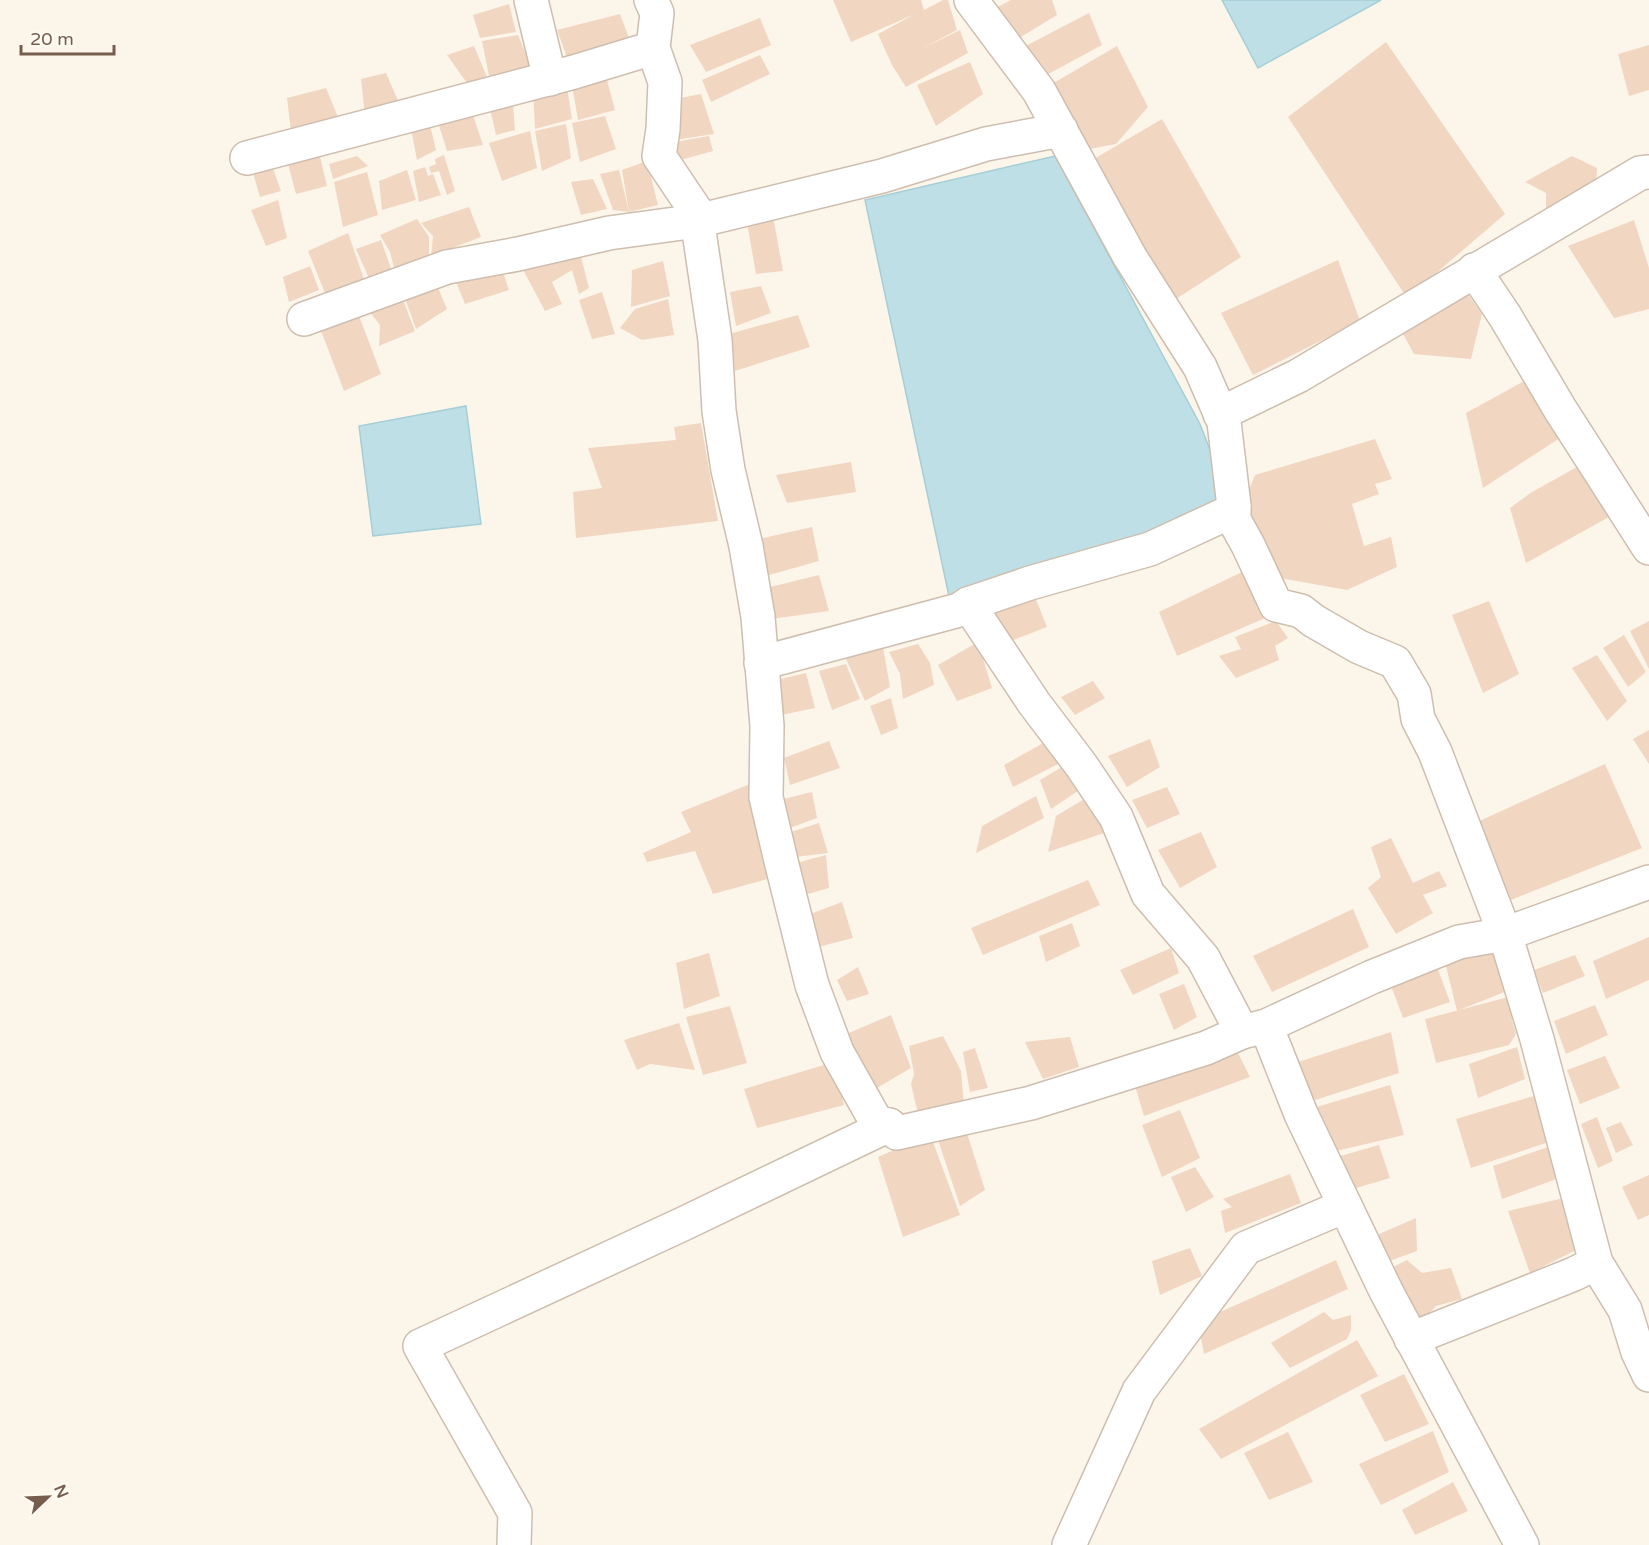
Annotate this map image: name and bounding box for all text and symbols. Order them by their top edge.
scale bar [21,18,114,56]
text: 20 m [30,28,74,50]
north arrow [18,1467,78,1527]
text: N [49,1482,73,1501]

